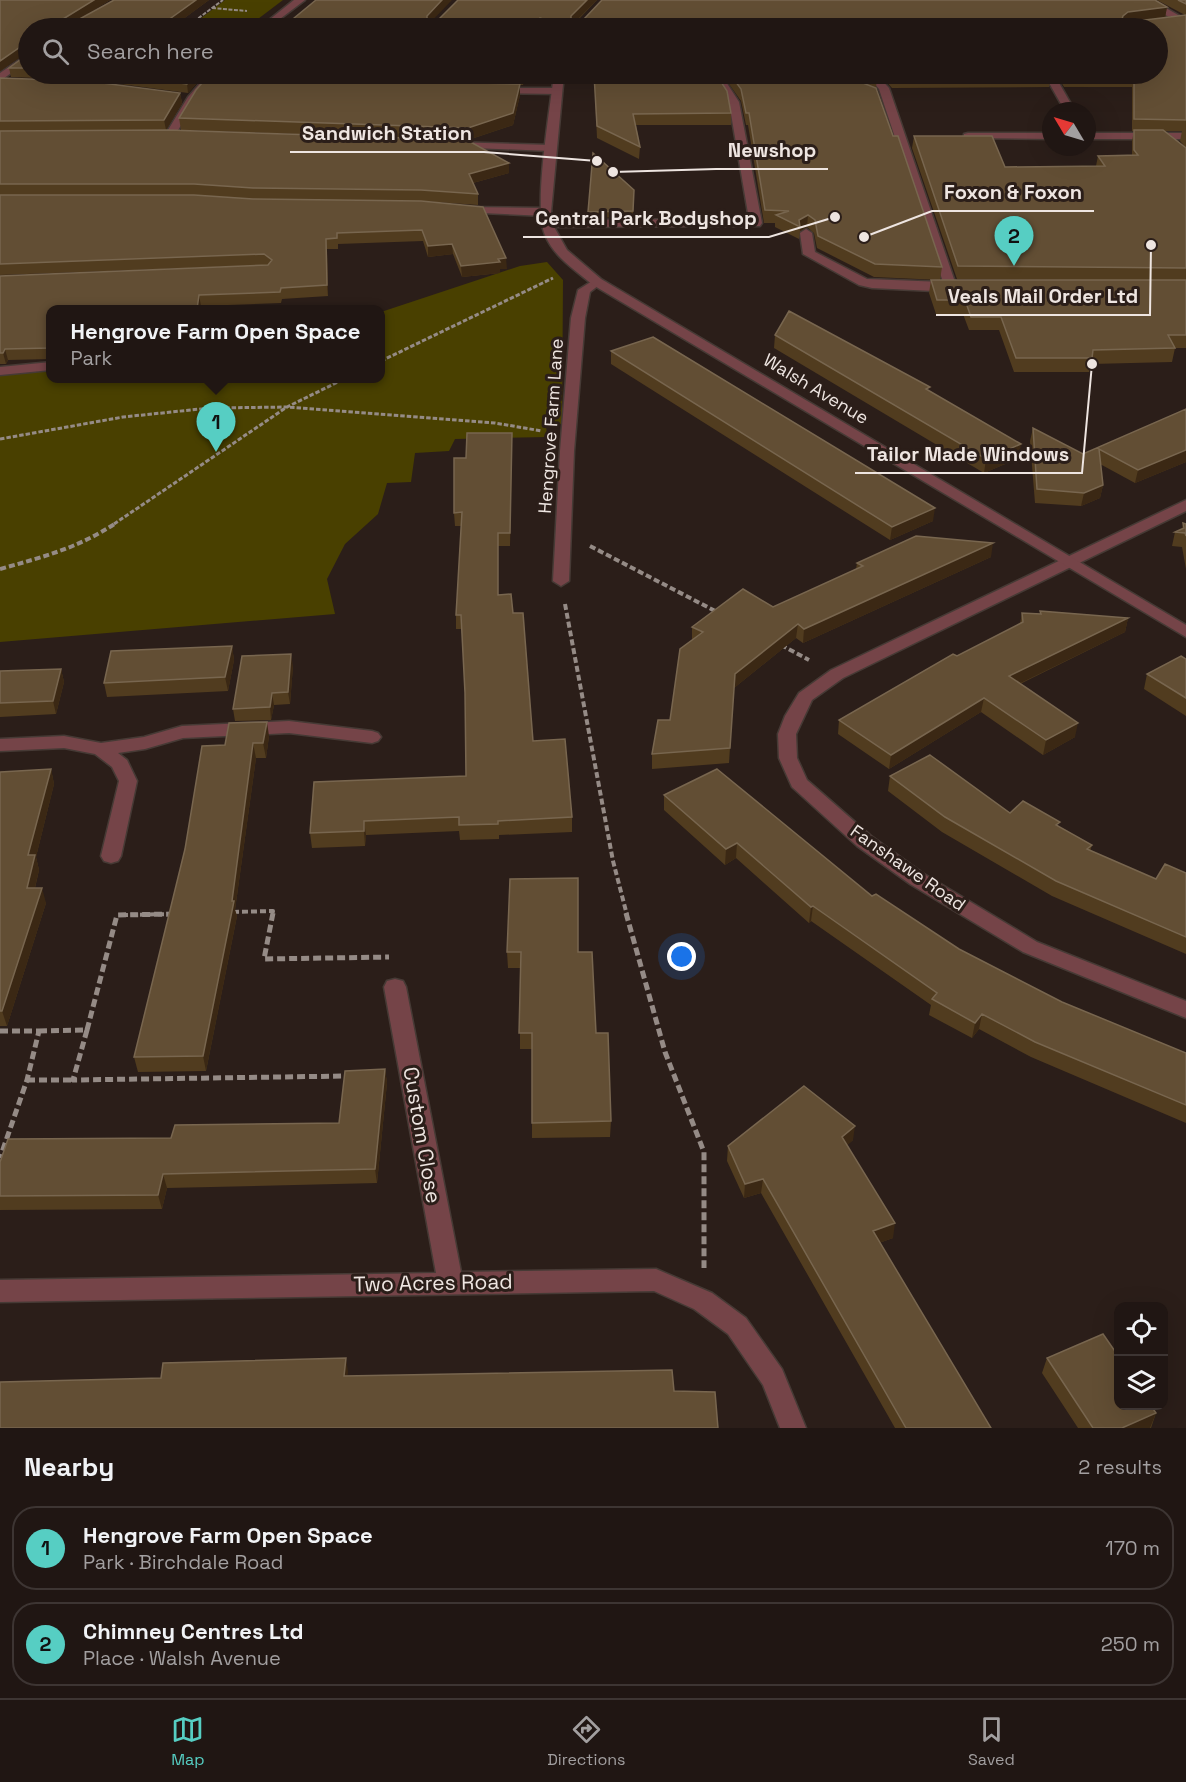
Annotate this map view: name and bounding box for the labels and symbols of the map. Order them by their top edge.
north arrow [1042,102,1096,156]
callout: Sandwich Station [290,114,484,152]
text: Sandwich Station [302,120,472,146]
callout: Newshop [716,131,828,169]
text: Newshop [728,137,816,163]
callout: Foxon & Foxon [932,173,1094,211]
text: Foxon & Foxon [944,179,1082,205]
callout: Central Park Bodyshop [523,199,769,237]
text: Central Park Bodyshop [535,205,757,231]
pin: 2 [994,216,1034,266]
callout: Veals Mail Order Ltd [936,277,1150,315]
text: Veals Mail Order Ltd [948,283,1138,309]
street label: Hengrove Farm Lane [533,338,568,514]
street label: Walsh Avenue [759,348,873,429]
pin: 1 [196,402,236,452]
callout: Tailor Made Windows [855,435,1082,473]
text: Tailor Made Windows [867,441,1069,467]
street label: Fanshawe Road [846,819,970,916]
your location [667,942,696,971]
street label: Custom Close [397,1065,448,1205]
street label: Two Acres Road [353,1268,513,1297]

